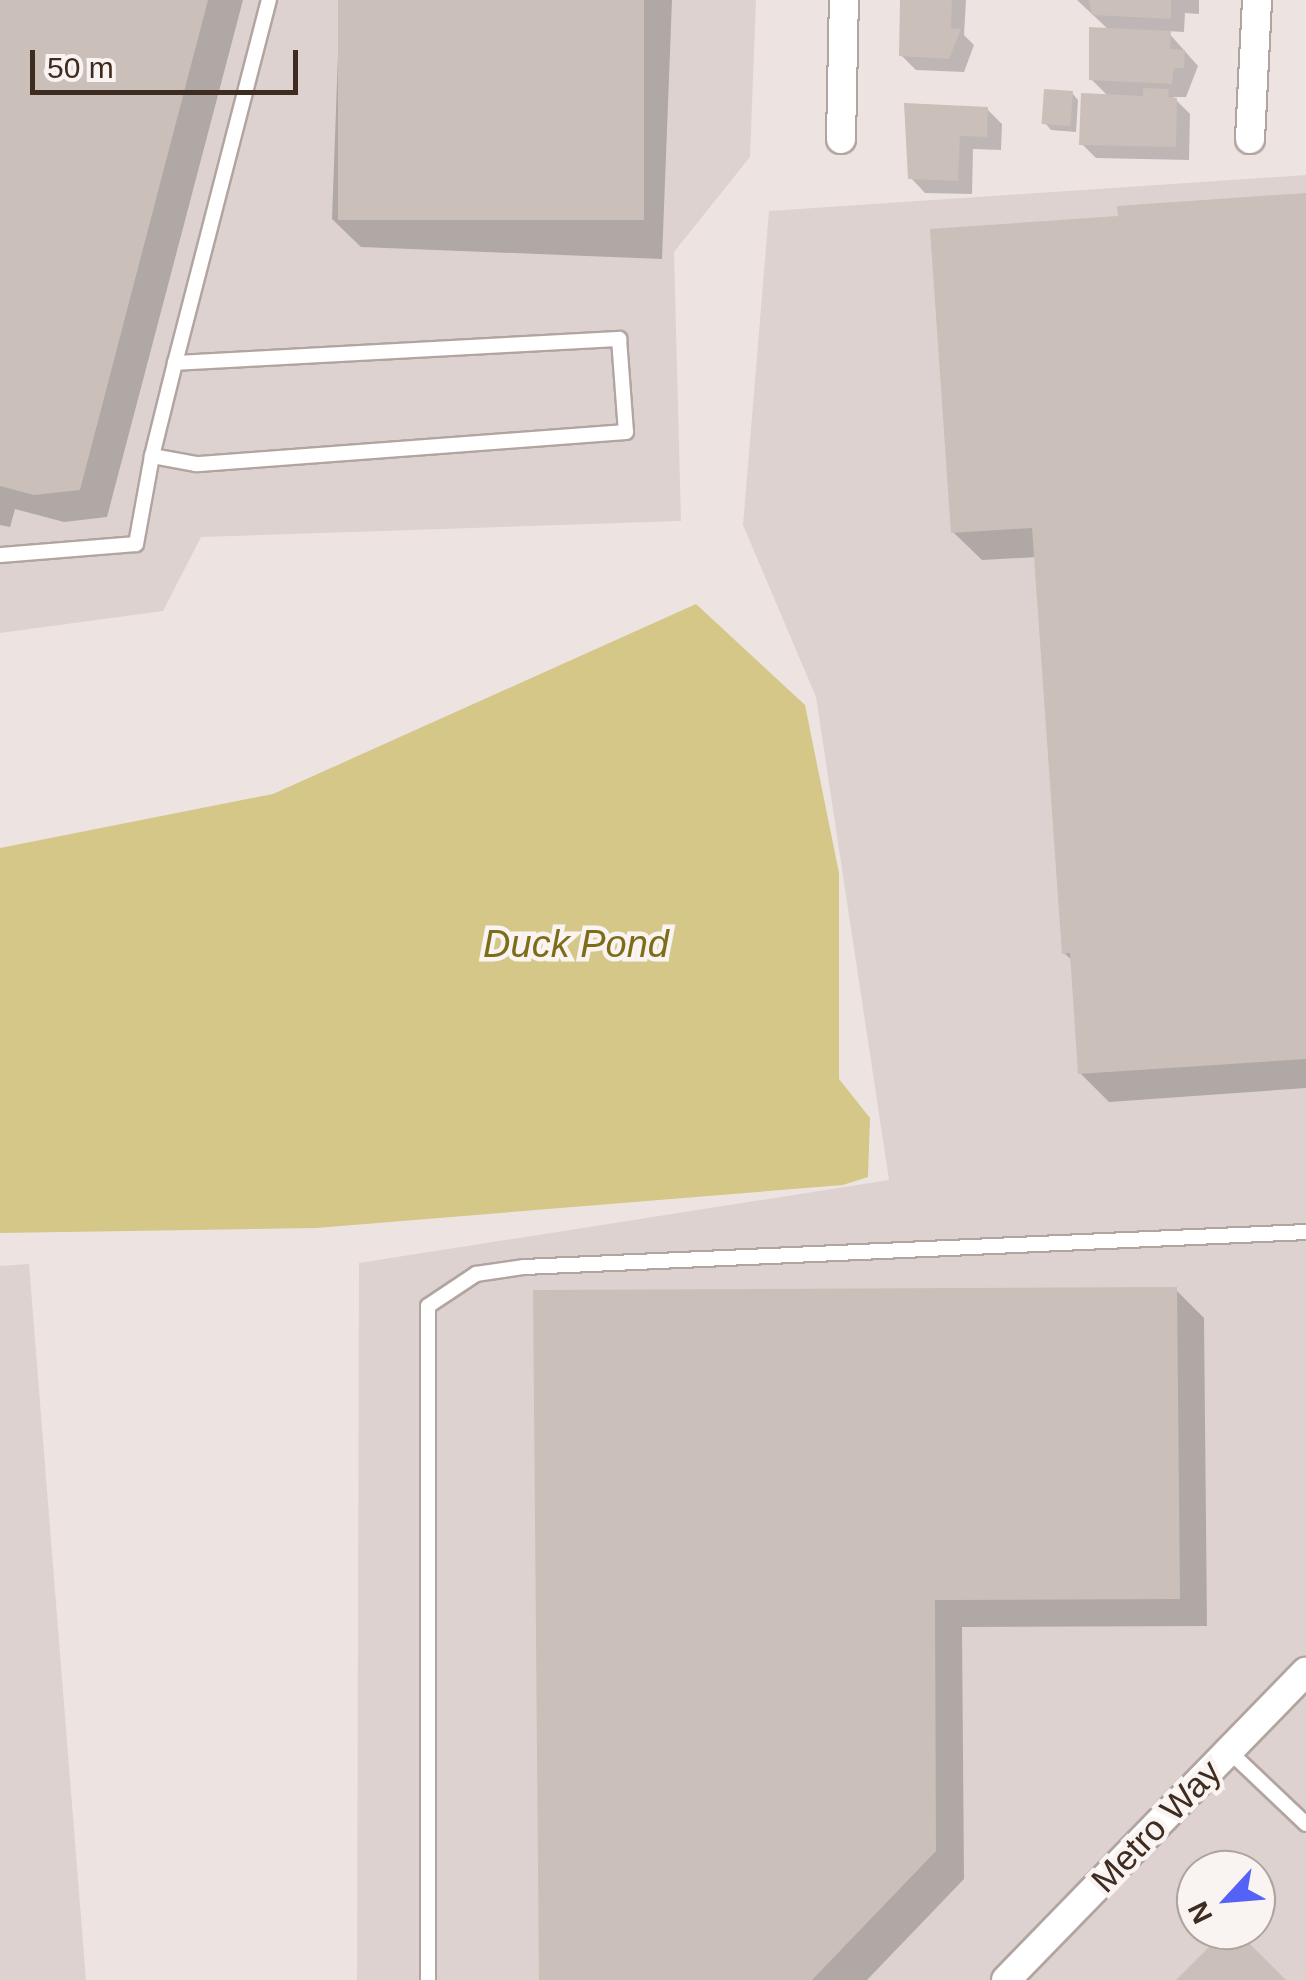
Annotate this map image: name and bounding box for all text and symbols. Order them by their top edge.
scale bar [35,30,302,92]
text: 50 m [47,51,114,84]
water label: Duck Pond [483,922,669,968]
street label: Metro Way [1083,1751,1229,1901]
north arrow [1176,1850,1276,1950]
text: N [1182,1897,1219,1928]

